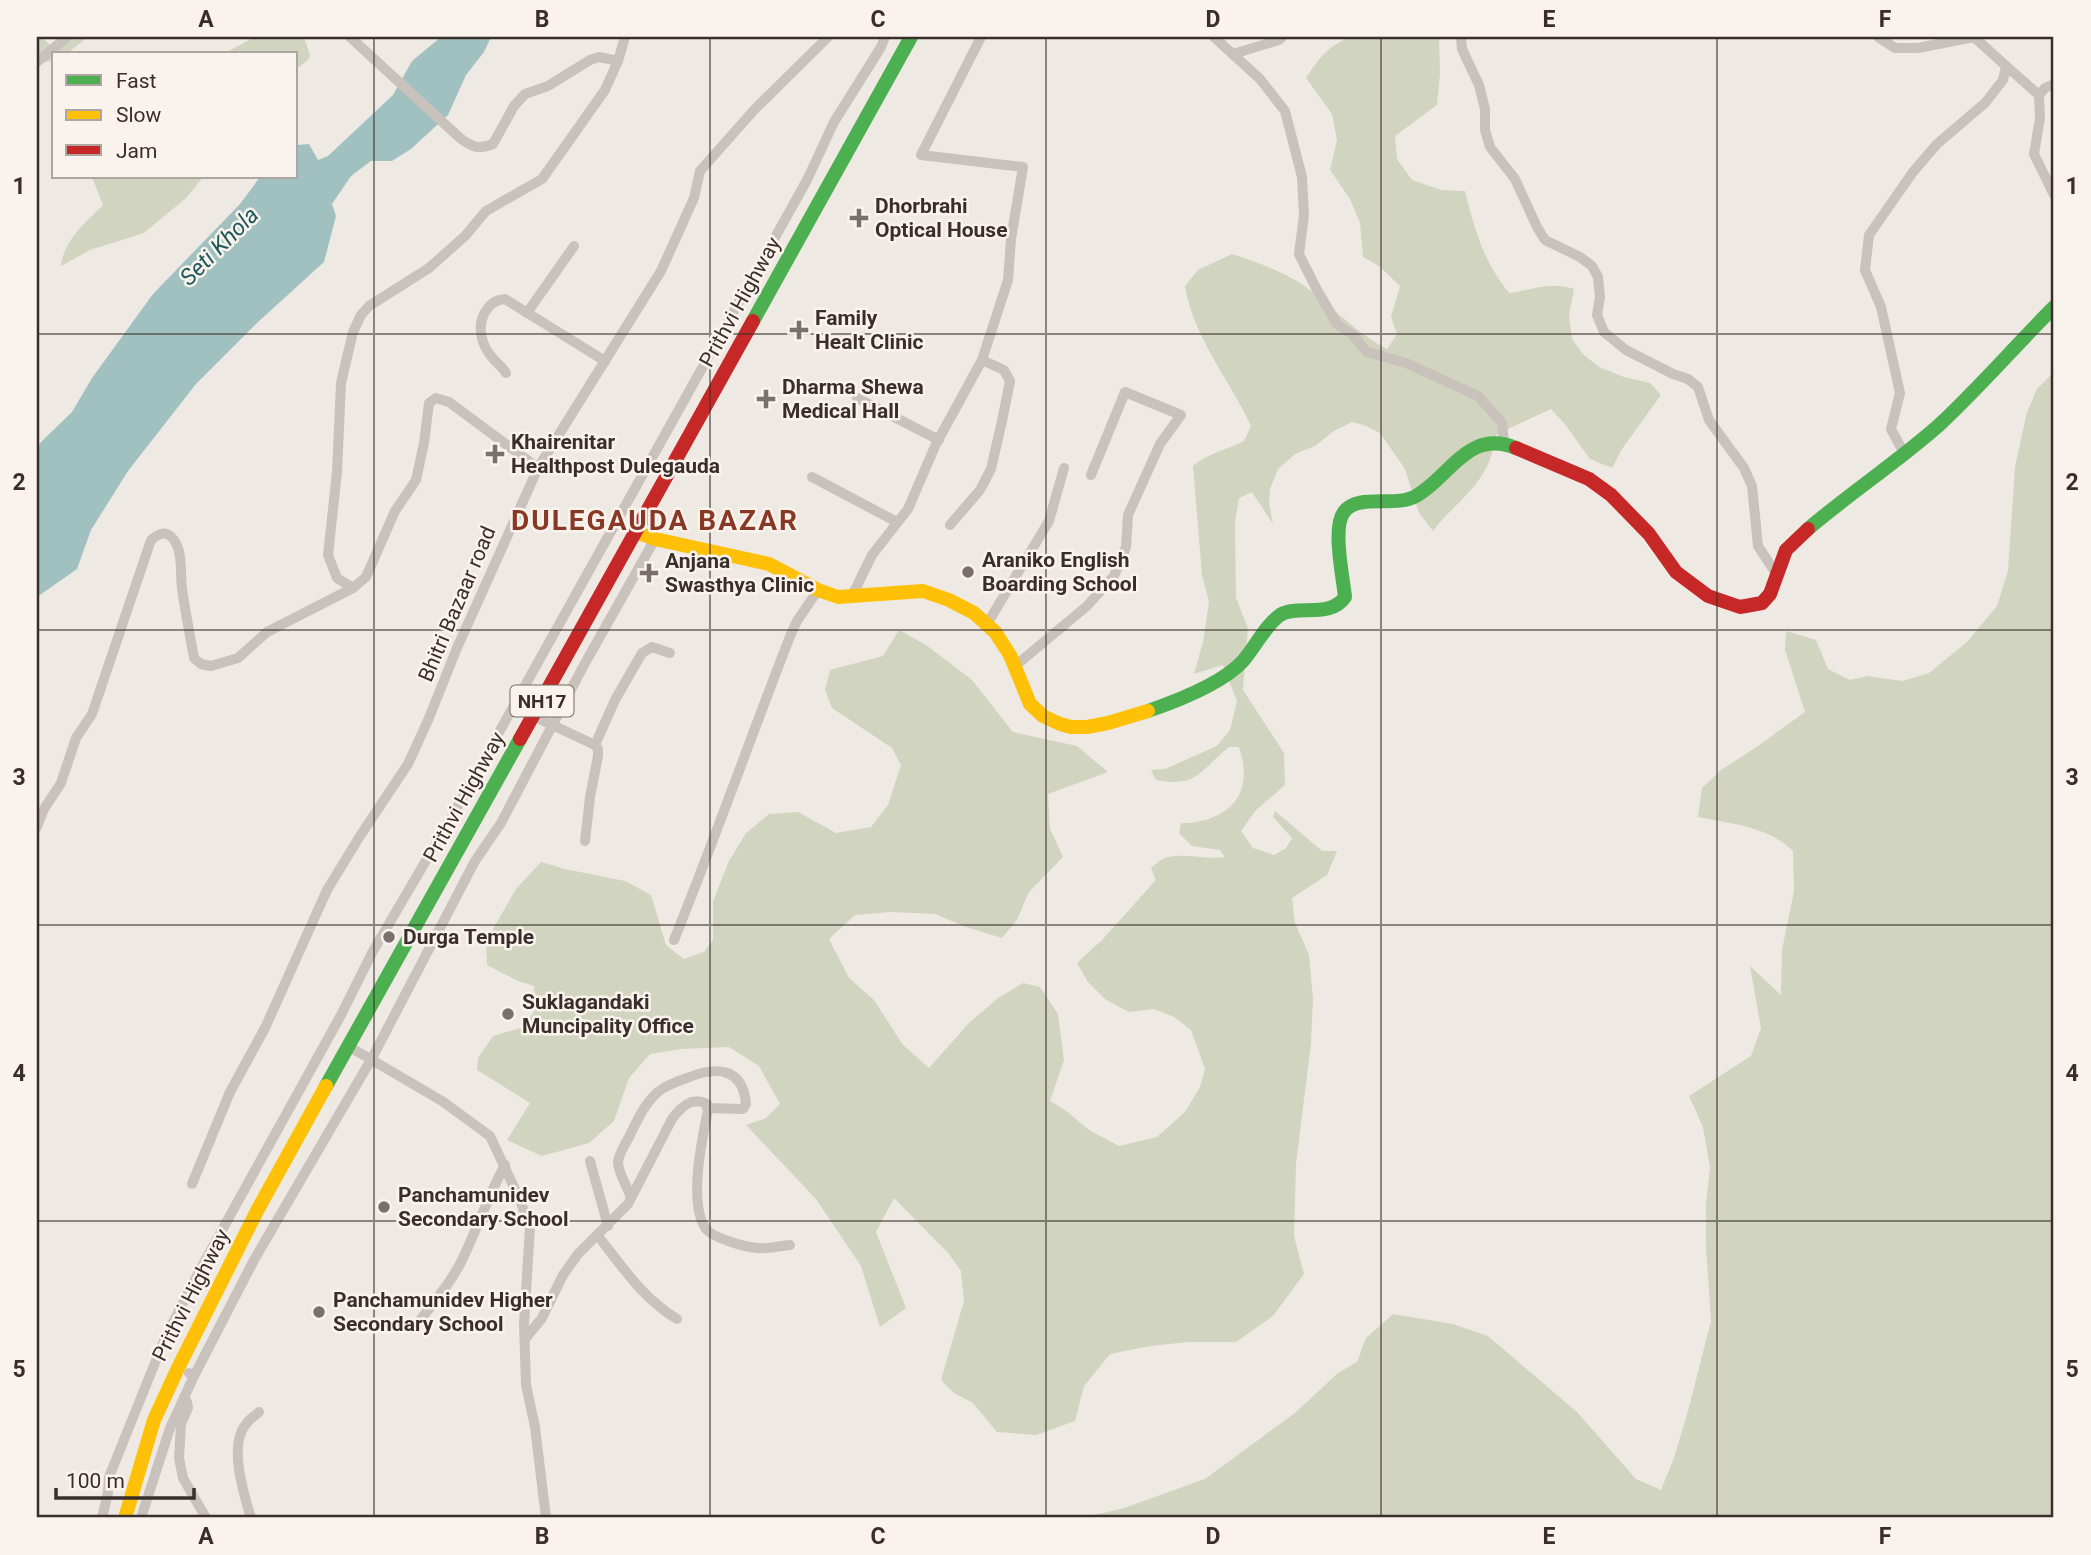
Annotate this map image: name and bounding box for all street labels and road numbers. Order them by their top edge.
street label: Prithvi Highway [694,233,786,371]
street label: Bhitri Bazaar road [413,523,501,685]
road number: NH17 [510,686,574,716]
street label: Prithvi Highway [418,728,510,866]
street label: Prithvi Highway [147,1225,235,1365]

